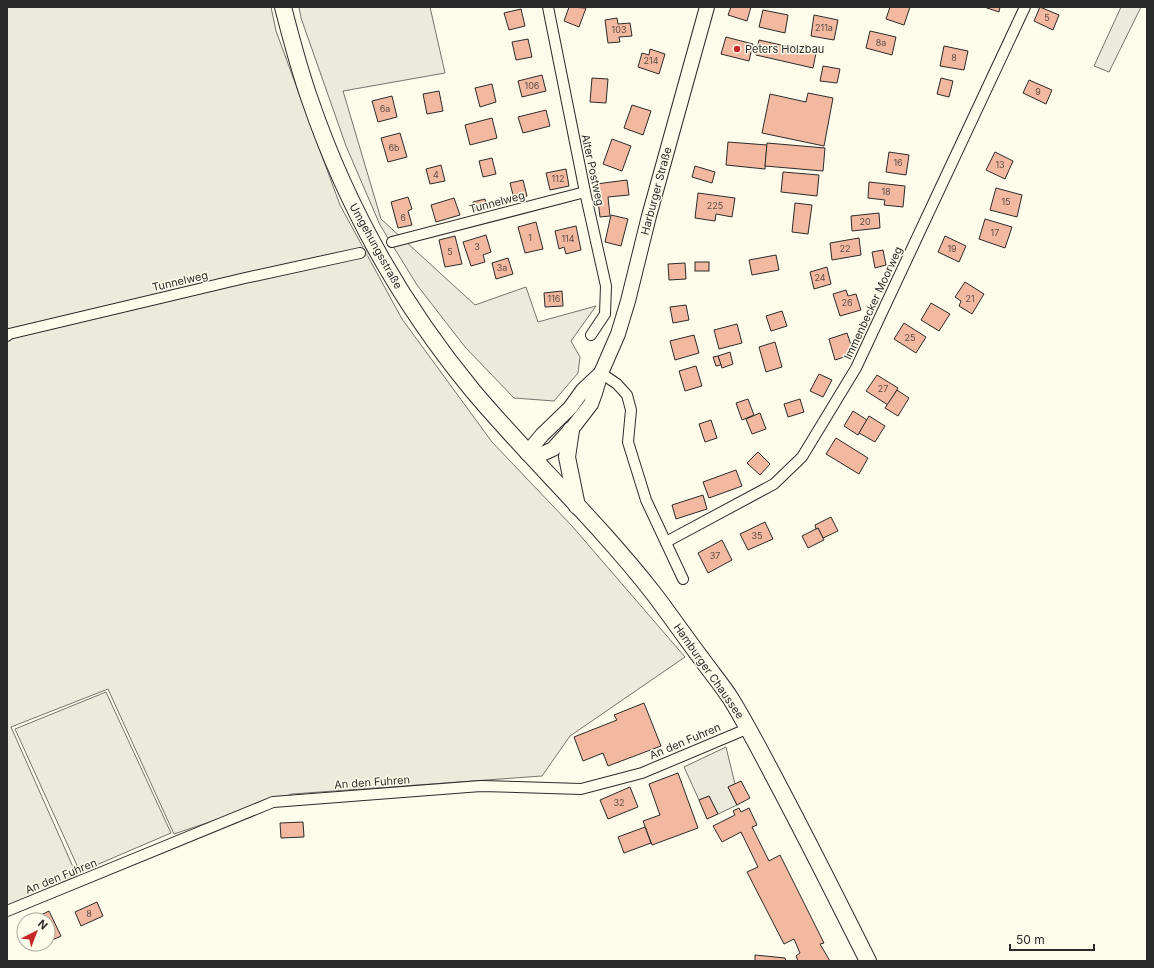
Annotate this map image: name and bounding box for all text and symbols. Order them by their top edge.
house number: 5 [1044,12,1050,23]
house number: 211a [815,22,833,33]
house number: 103 [612,24,627,35]
house number: 8a [876,37,886,48]
place label: Peters Holzbau [745,42,824,56]
marker: Peters Holzbau [732,44,742,54]
house number: 8 [951,52,957,63]
house number: 214 [644,55,659,66]
house number: 106 [525,80,540,91]
house number: 9 [1035,86,1041,97]
house number: 6a [380,103,390,114]
street label: Alter Postweg [579,133,607,207]
house number: 6b [388,142,400,153]
street label: Harburger Straße [638,146,674,236]
house number: 16 [893,157,903,168]
house number: 13 [995,159,1005,170]
house number: 4 [433,169,439,180]
house number: 112 [552,173,564,184]
house number: 18 [881,186,891,197]
street label: Tunnelweg [468,188,526,216]
house number: 15 [1001,196,1011,207]
house number: 225 [707,200,723,211]
street label: Umgehungsstraße [347,201,405,291]
house number: 6 [400,212,406,223]
house number: 20 [859,216,871,227]
house number: 17 [991,227,999,238]
house number: 1 [528,232,532,243]
house number: 114 [561,233,575,244]
house number: 3 [474,241,480,252]
house number: 22 [840,243,850,254]
house number: 19 [947,243,957,254]
street label: Immenbecker Moorweg [841,244,905,362]
house number: 5 [447,246,453,257]
house number: 3a [497,262,507,273]
street label: Tunnelweg [151,268,209,294]
house number: 24 [814,272,826,283]
house number: 116 [548,293,561,304]
house number: 21 [965,293,975,304]
house number: 26 [841,297,853,308]
house number: 25 [905,332,915,343]
house number: 27 [878,383,888,394]
house number: 35 [751,530,763,541]
house number: 37 [710,550,720,561]
street label: Hamburger Chaussee [671,621,747,721]
street label: An den Fuhren [647,720,723,762]
street label: An den Fuhren [334,772,410,792]
house number: 32 [613,797,625,808]
street label: An den Fuhren [23,855,99,897]
house number: 8 [86,908,92,919]
north arrow [16,912,56,952]
text: N [35,917,50,933]
scale bar [1010,926,1094,952]
text: 50 m [1016,932,1045,947]

